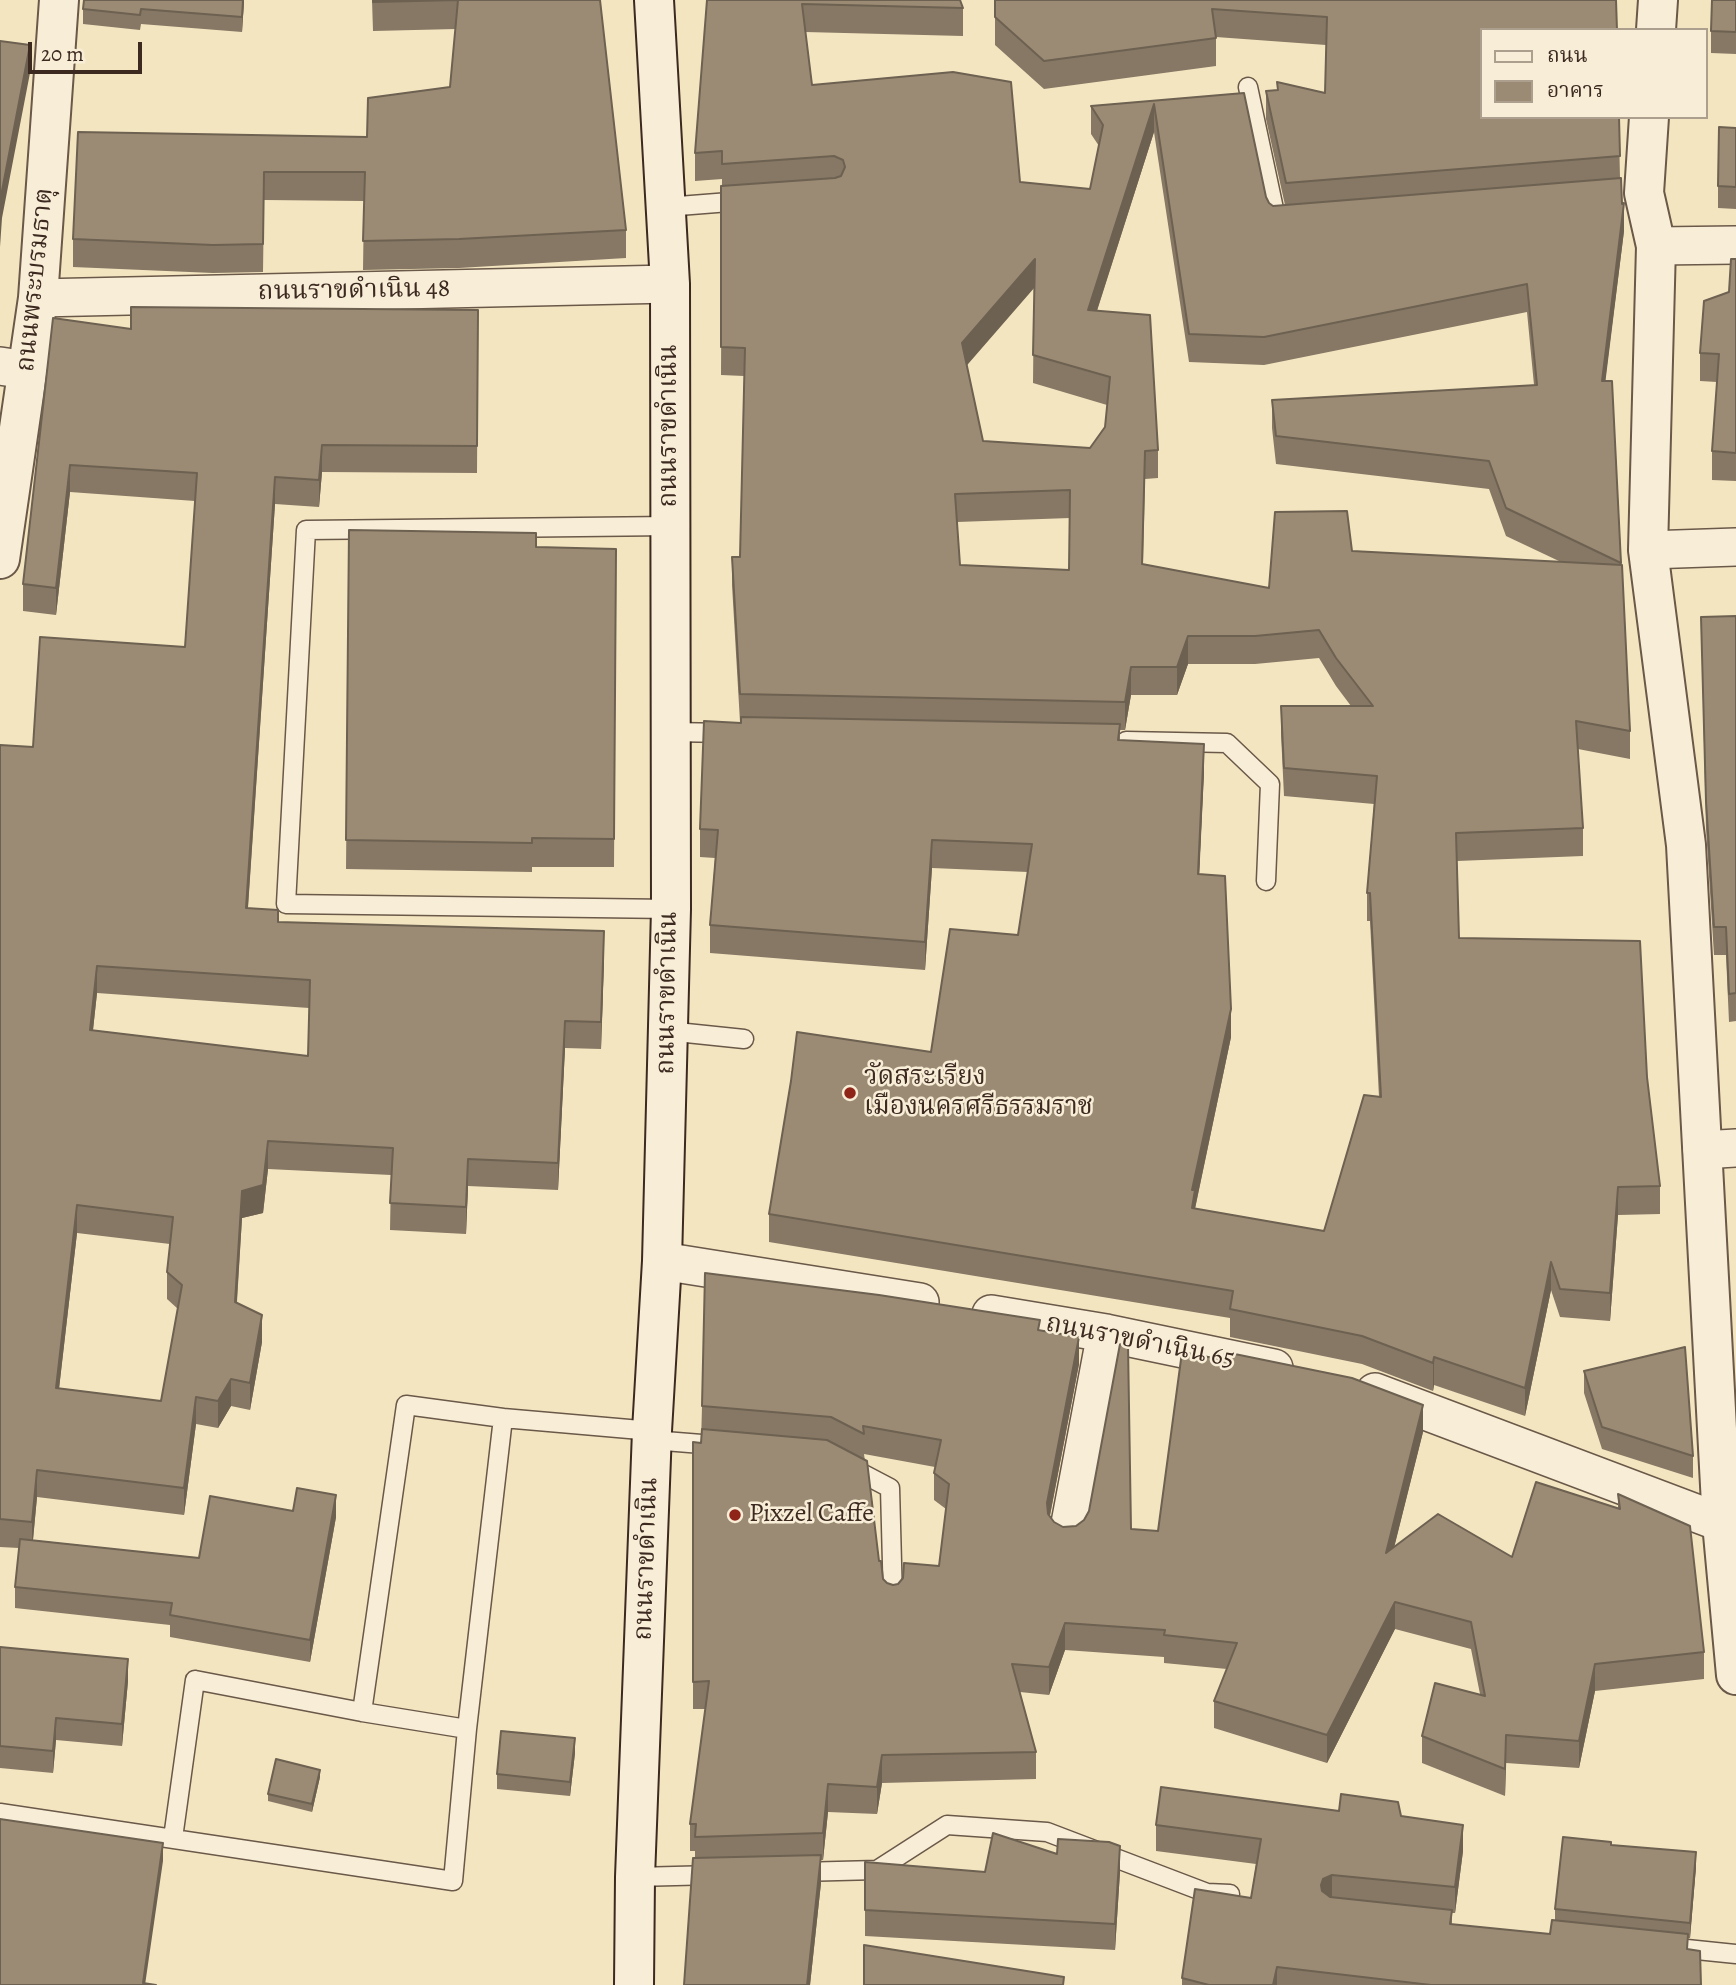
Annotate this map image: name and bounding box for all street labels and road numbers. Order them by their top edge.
street label: ถนนพระบรมธาตุ [11,186,61,374]
street label: ถนนราขดำเนิน 48 [257,274,451,308]
street label: ถนนราขดำเนิน [654,344,686,508]
street label: ถนนราขดำเนิน [651,911,685,1075]
street label: ถนนราขดำเนิน 65 [1043,1308,1237,1376]
street label: ถนนราขดำเนิน [629,1477,665,1641]

